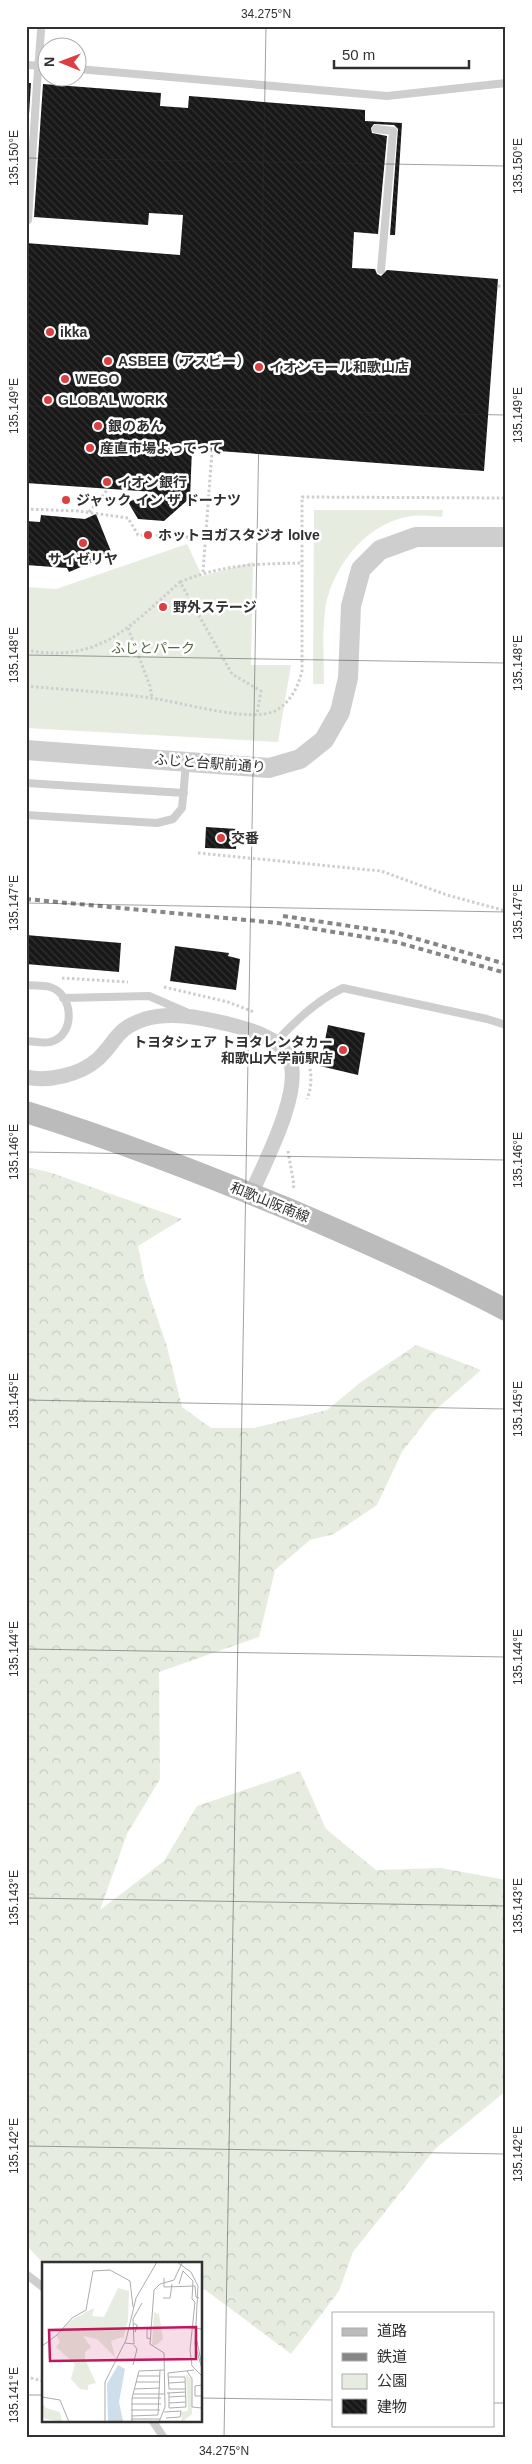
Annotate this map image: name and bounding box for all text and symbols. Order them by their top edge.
text: 34.275°N [241,7,291,21]
north arrow [38,38,88,88]
scale bar [334,38,470,70]
text: 50 m [342,46,375,63]
text: N [41,57,57,67]
text: 135.150°E [7,130,21,186]
text: 135.150°E [511,138,525,194]
place label: ikka [60,324,87,340]
marker: ikka [44,326,56,338]
place label: ASBEE（アスビー） [118,353,250,369]
marker: ASBEE（アスビー） [102,355,114,367]
place label: イオンモール和歌山店 [269,359,409,375]
marker: イオンモール和歌山店 [253,361,265,373]
place label: WEGO [75,371,119,387]
marker: WEGO [59,373,71,385]
text: 135.149°E [7,378,21,434]
text: 135.149°E [511,387,525,443]
place label: GLOBAL WORK [58,392,165,408]
marker: GLOBAL WORK [42,394,54,406]
place label: 銀のあん [108,418,164,434]
marker: 銀のあん [92,420,104,432]
place label: 産直市場よってって [100,440,223,456]
marker: 産直市場よってって [84,442,96,454]
place label: イオン銀行 [117,474,187,490]
marker: イオン銀行 [101,476,113,488]
place label: ジャック イン ザ ドーナツ [76,492,241,508]
marker: ジャック イン ザ ドーナツ [60,494,72,506]
place label: ホットヨガスタジオ loIve [158,527,320,543]
marker: ホットヨガスタジオ loIve [142,529,154,541]
marker: サイゼリヤ [77,537,89,549]
place label: サイゼリヤ [48,551,118,567]
place label: 野外ステージ [173,599,257,615]
marker: 野外ステージ [157,601,169,613]
text: 135.148°E [7,627,21,683]
text: 135.148°E [511,635,525,691]
park label: ふじとパーク [111,640,195,656]
street label: ふじと台駅前通り [154,751,266,775]
place label: 交番 [231,830,259,846]
marker: 交番 [215,832,227,844]
text: 135.147°E [7,875,21,931]
text: 135.147°E [511,884,525,940]
place label: トヨタシェア トヨタレンタカー 和歌山大学前駅店 [133,1034,333,1066]
marker: トヨタシェア トヨタレンタカー 和歌山大学前駅店 [337,1044,349,1056]
text: 135.146°E [7,1124,21,1180]
text: 135.146°E [511,1132,525,1188]
street label: 和歌山阪南線 [228,1179,312,1225]
text: 135.145°E [7,1373,21,1429]
text: 135.145°E [511,1381,525,1437]
text: 135.144°E [7,1621,21,1677]
text: 135.144°E [511,1629,525,1685]
text: 135.143°E [7,1870,21,1926]
text: 135.143°E [511,1878,525,1934]
text: 135.142°E [7,2118,21,2174]
text: 135.142°E [511,2126,525,2182]
inset map [42,2262,202,2422]
legend [332,2312,494,2426]
text: 道路 [377,2322,407,2339]
text: 鉄道 [377,2348,407,2365]
text: 135.141°E [7,2367,21,2423]
text: 公園 [377,2372,407,2389]
text: 建物 [377,2398,407,2415]
text: 34.275°N [199,2444,249,2458]

